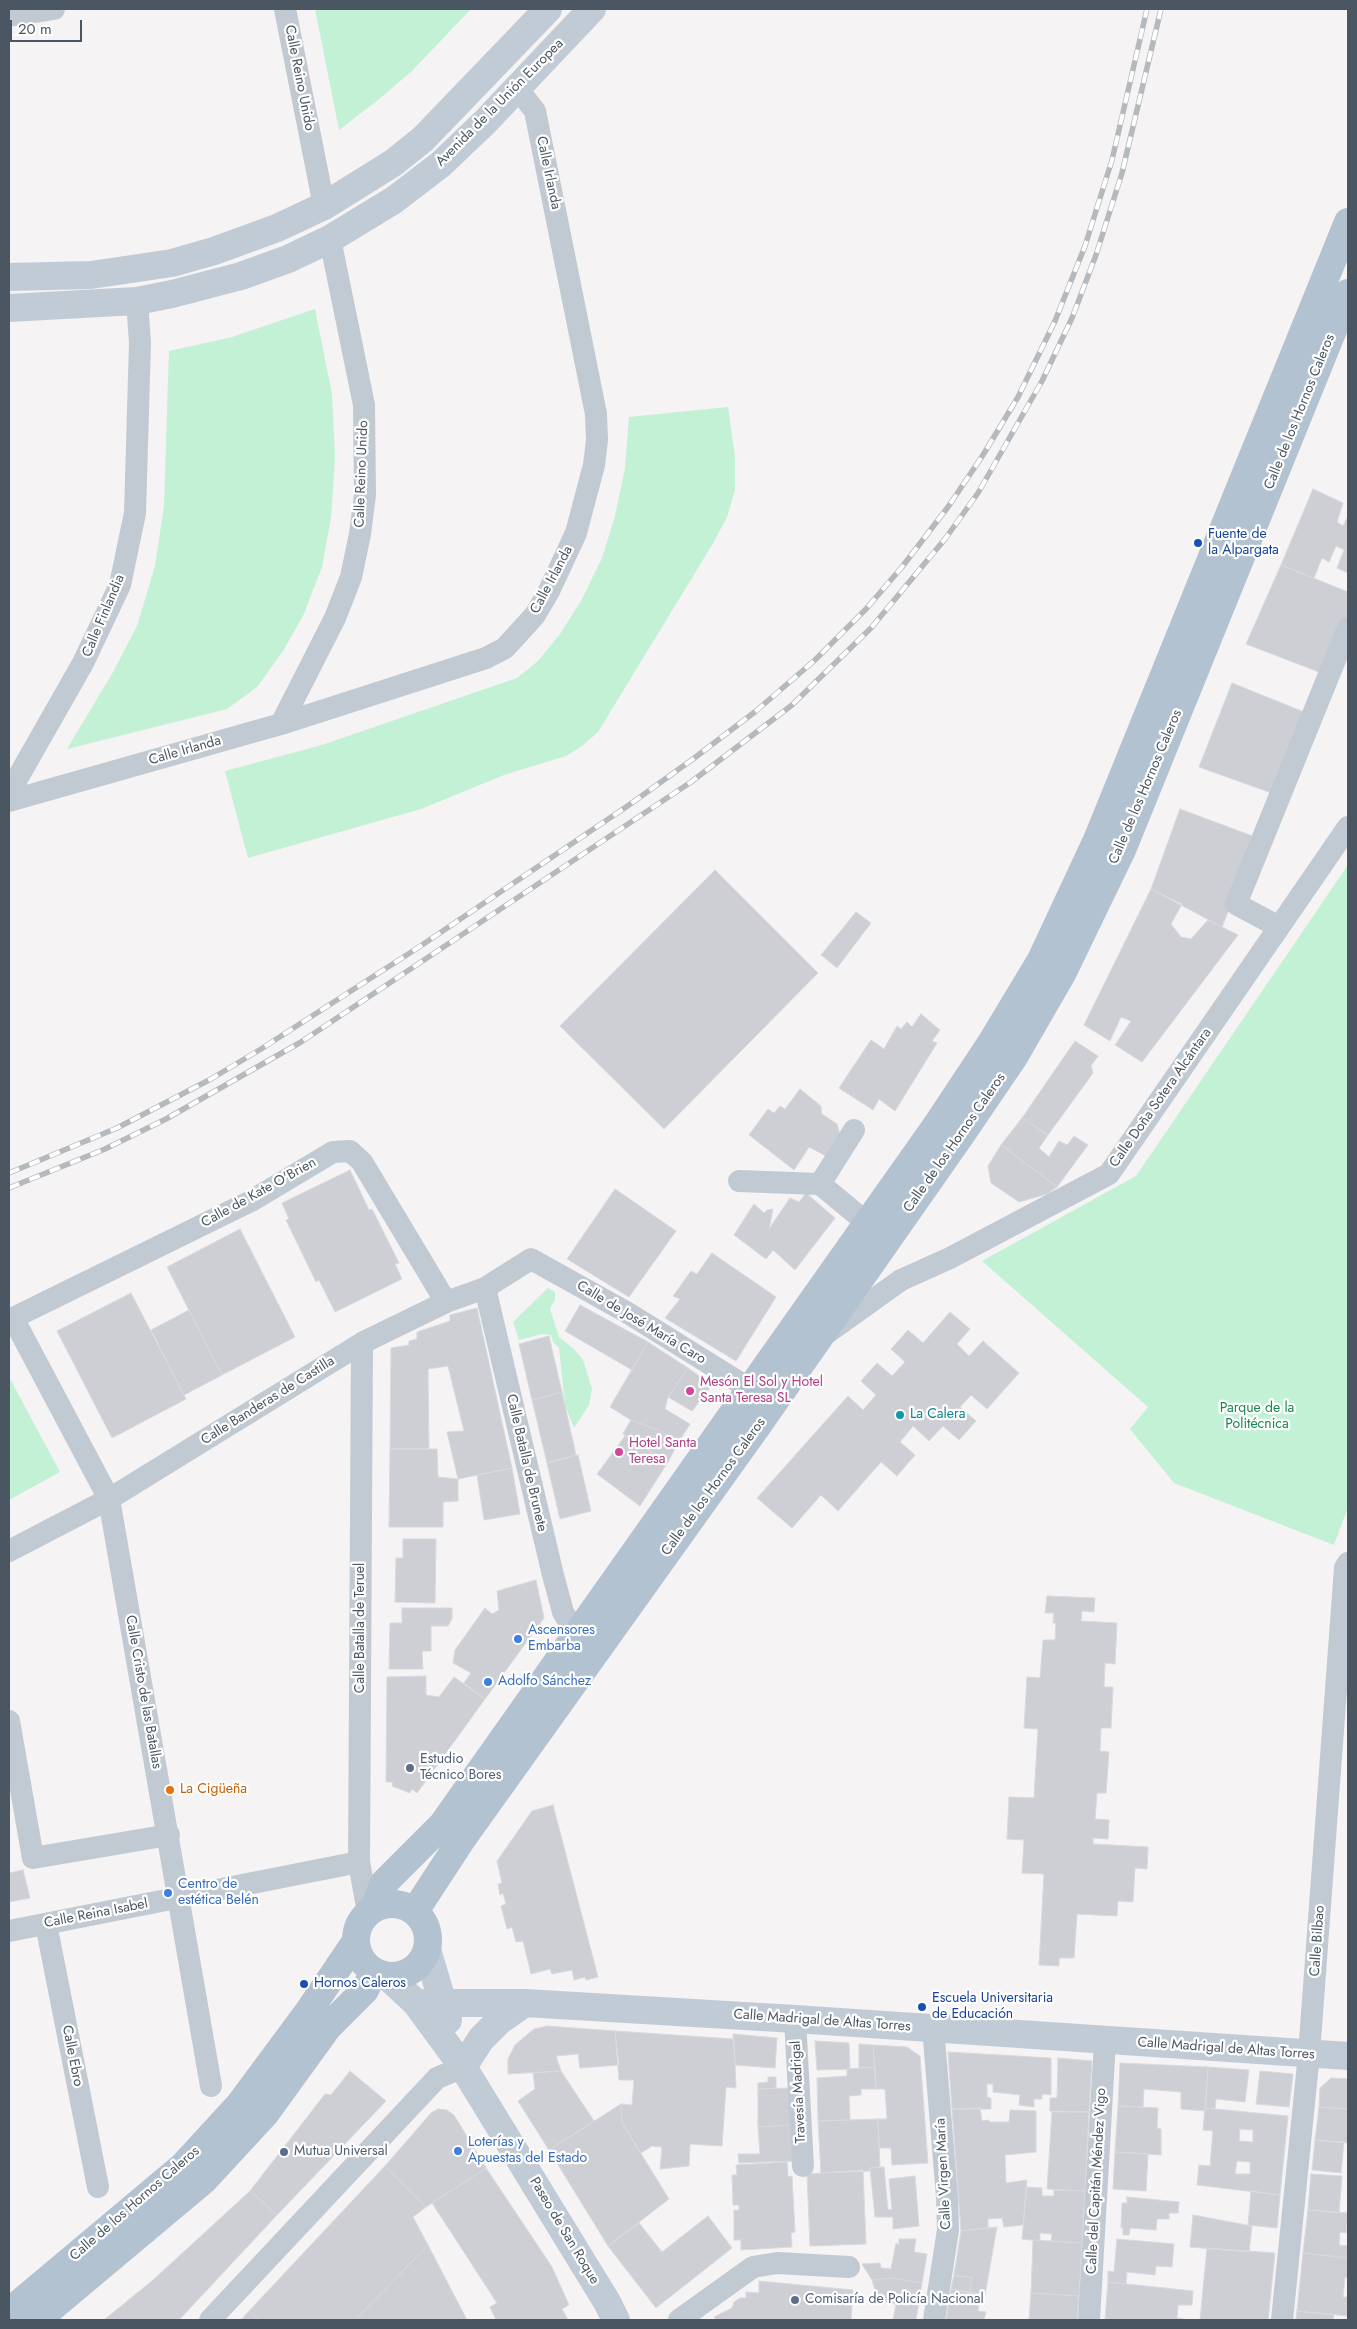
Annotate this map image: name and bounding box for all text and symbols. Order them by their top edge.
scale bar [12,10,85,42]
text: 20 m [18,18,52,40]
street label: Calle Reino Unido [281,24,317,132]
street label: Avenida de la Unión Europea [433,36,567,170]
street label: Calle Irlanda [532,135,564,211]
street label: Calle de los Hornos Caleros [1261,332,1339,492]
street label: Calle Reino Unido [352,420,372,528]
place label: Fuente de la Alpargata [1208,527,1279,560]
marker: Fuente de la Alpargata [1192,537,1204,549]
street label: Calle Irlanda [527,543,577,617]
street label: Calle Finlandia [79,572,129,660]
street label: Calle de los Hornos Caleros [1106,707,1186,867]
street label: Calle Irlanda [147,733,223,769]
street label: Calle Doña Sotera Alcántara [1106,1025,1216,1171]
street label: Calle de los Hornos Caleros [900,1070,1010,1216]
street label: Calle de Kate O'Brien [199,1154,319,1232]
street label: Calle de José María Caro [573,1278,709,1368]
street label: Calle Banderas de Castilla [198,1353,338,1449]
place label: Mesón El Sol y Hotel Santa Teresa SL [700,1375,823,1408]
marker: Mesón El Sol y Hotel Santa Teresa SL [684,1385,696,1397]
street label: Calle Batalla de Brunete [502,1393,550,1533]
park label: Parque de la Politécnica [1220,1401,1294,1434]
place label: La Calera [910,1407,966,1423]
marker: La Calera [894,1409,906,1421]
street label: Calle de los Hornos Caleros [658,1415,770,1559]
place label: Hotel Santa Teresa [629,1436,696,1468]
marker: Hotel Santa Teresa [613,1446,625,1458]
street label: Calle Batalla de Teruel [353,1563,369,1693]
street label: Calle Cristo de las Batallas [121,1614,165,1770]
place label: Ascensores Embarba [528,1623,595,1655]
marker: Ascensores Embarba [512,1633,524,1645]
place label: Adolfo Sánchez [498,1674,591,1690]
marker: Adolfo Sánchez [482,1676,494,1688]
place label: Estudio Técnico Bores [420,1752,501,1784]
marker: Estudio Técnico Bores [404,1762,416,1774]
place label: La Cigüeña [180,1782,247,1798]
marker: La Cigüeña [164,1784,176,1796]
place label: Centro de estética Belén [178,1877,259,1910]
marker: Centro de estética Belén [162,1887,174,1899]
street label: Calle Reina Isabel [43,1896,149,1932]
street label: Calle Bilbao [1307,1905,1329,1977]
place label: Hornos Caleros [314,1976,406,1992]
marker: Hornos Caleros [298,1978,310,1990]
place label: Escuela Universitaria de Educación [932,1991,1053,2024]
marker: Escuela Universitaria de Educación [916,2001,928,2013]
street label: Calle Madrigal de Altas Torres [733,2006,911,2036]
street label: Calle Ebro [58,2024,86,2088]
street label: Calle Madrigal de Altas Torres [1137,2034,1315,2064]
street label: Travesía Madrigal [788,2040,810,2144]
street label: Calle del Capitán Méndez Vigo [1084,2087,1110,2275]
street label: Calle Virgen María [933,2118,955,2230]
place label: Loterías y Apuestas del Estado [468,2135,587,2168]
street label: Calle de los Hornos Caleros [67,2143,203,2265]
place label: Mutua Universal [294,2144,388,2160]
marker: Loterías y Apuestas del Estado [452,2145,464,2157]
marker: Mutua Universal [278,2146,290,2158]
street label: Paseo de San Roque [525,2174,603,2288]
place label: Comisaría de Policía Nacional [805,2292,984,2308]
marker: Comisaría de Policía Nacional [789,2294,801,2306]

